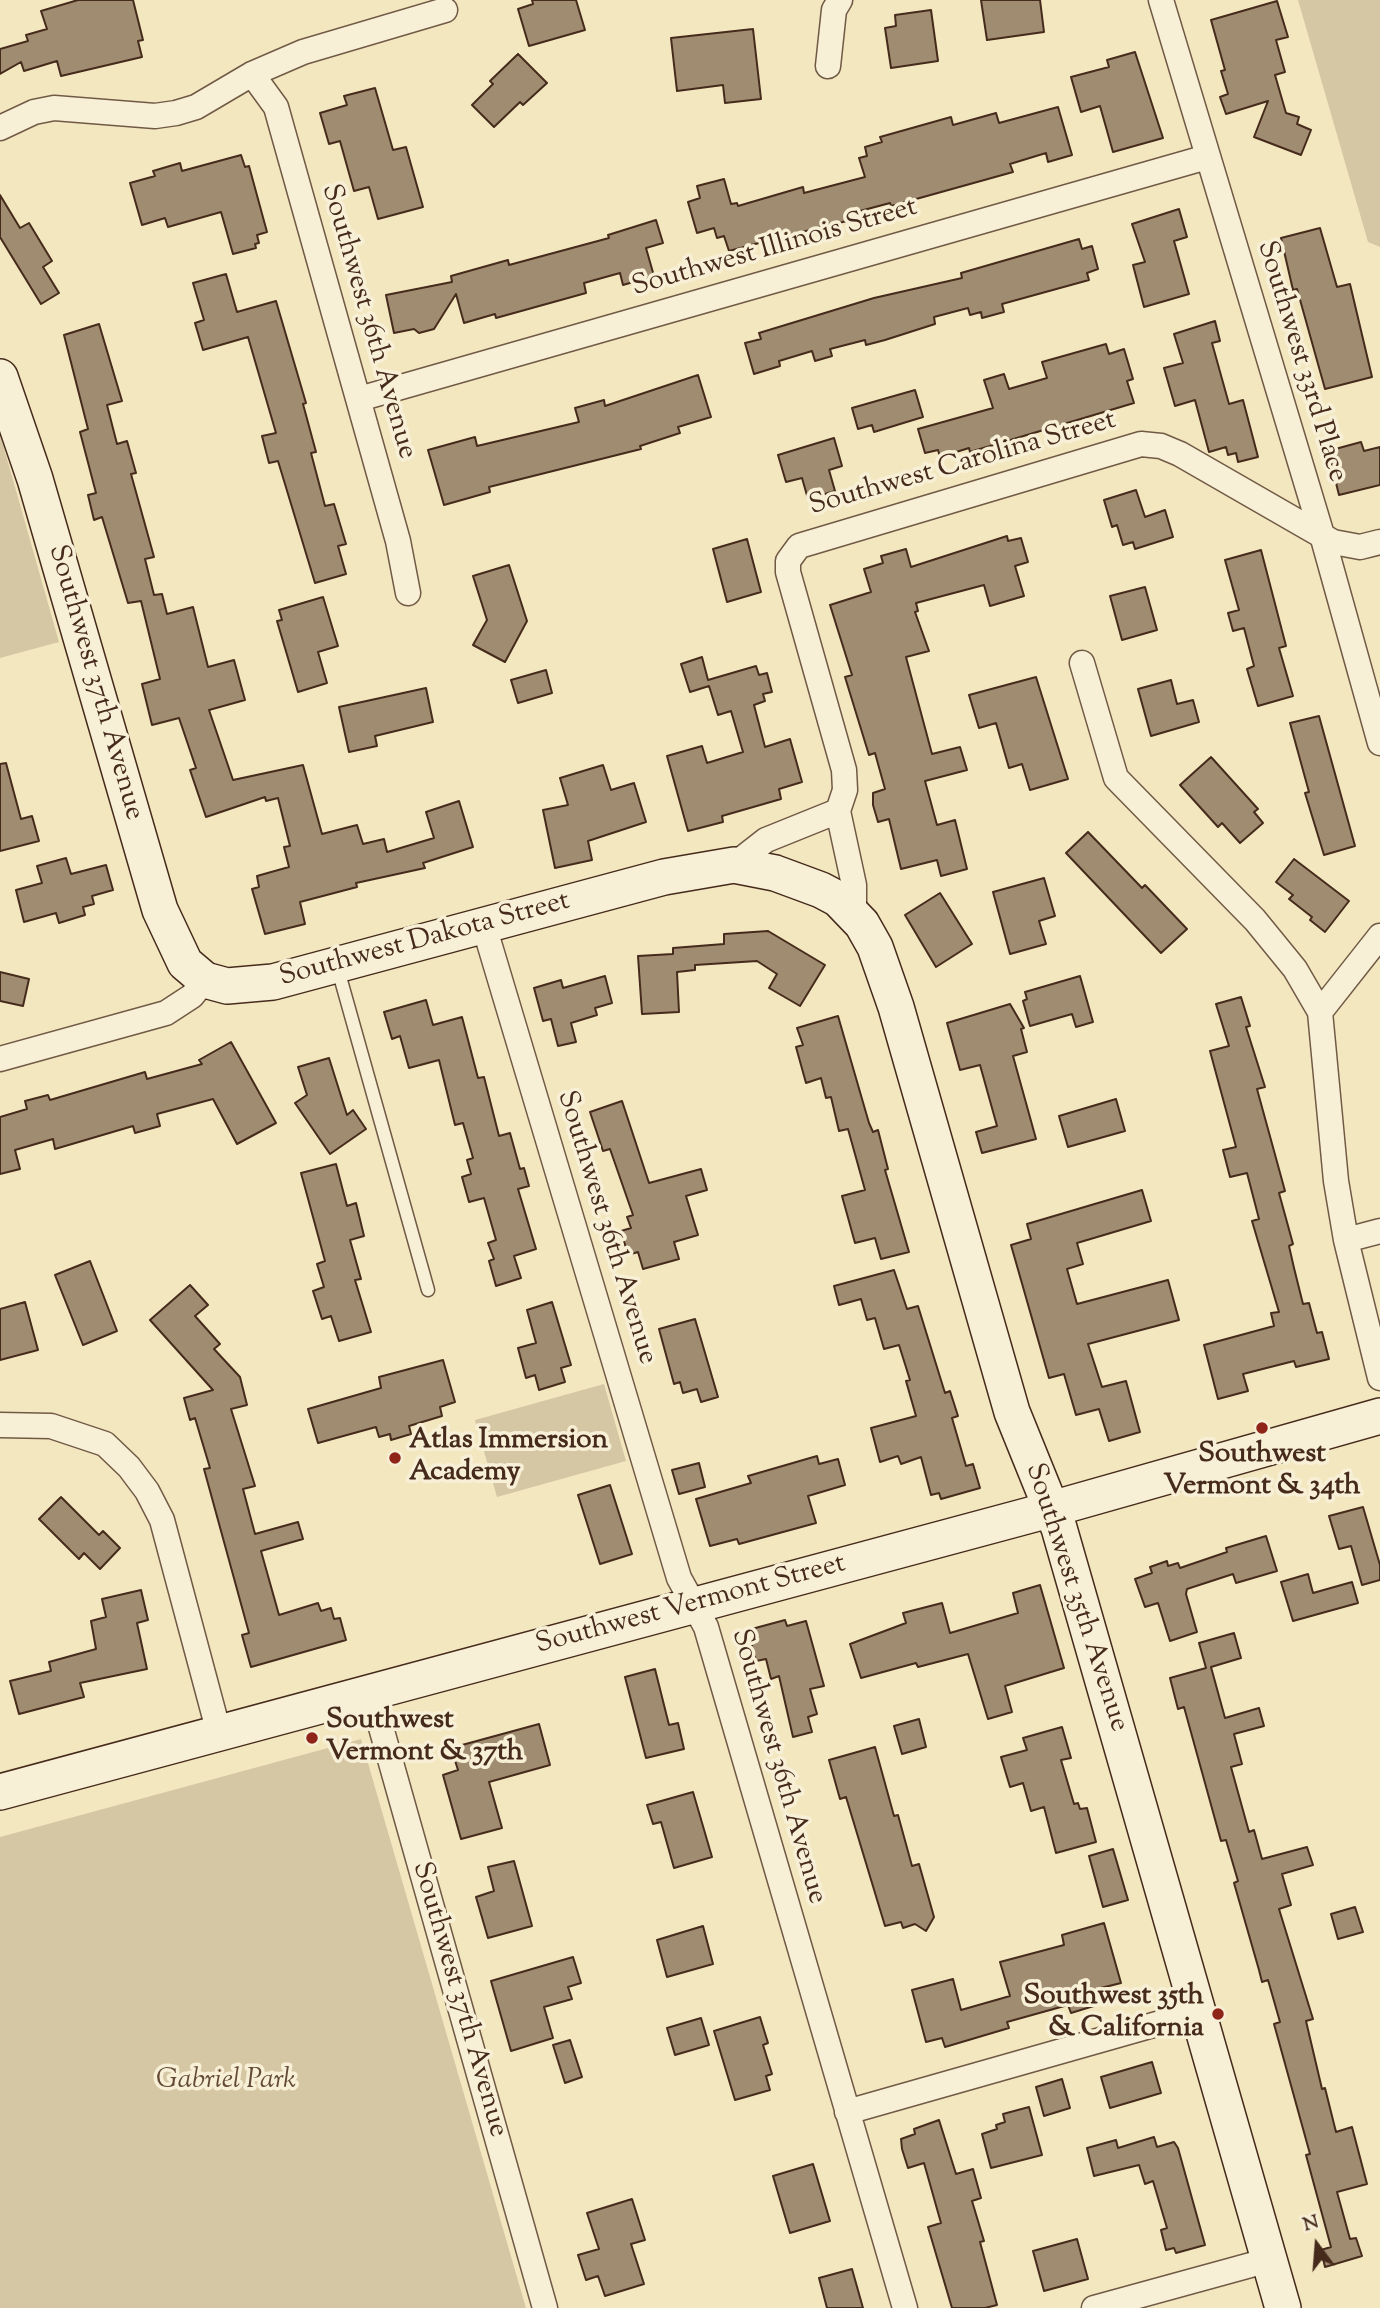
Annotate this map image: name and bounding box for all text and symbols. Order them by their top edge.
street label: Southwest 36th Avenue [312,181,422,463]
street label: Southwest Illinois Street [629,192,921,306]
street label: Southwest 33rd Place [1247,238,1353,486]
street label: Southwest Carolina Street [806,405,1120,525]
street label: Southwest 37th Avenue [39,542,149,824]
street label: Southwest Dakota Street [276,886,574,996]
street label: Southwest 36th Avenue [547,1087,663,1369]
marker: Southwest Vermont & 34th [1254,1420,1270,1436]
place label: Atlas Immersion Academy [409,1425,608,1491]
place label: Southwest Vermont & 34th [1163,1439,1361,1505]
marker: Atlas Immersion Academy [387,1450,403,1466]
street label: Southwest 35th Avenue [1016,1460,1134,1736]
street label: Southwest Vermont Street [532,1548,850,1664]
street label: Southwest 36th Avenue [722,1626,832,1908]
place label: Southwest Vermont & 37th [326,1705,523,1771]
marker: Southwest Vermont & 37th [304,1730,320,1746]
street label: Southwest 37th Avenue [403,1859,513,2141]
place label: Southwest 35th & California [1024,1981,1204,2047]
marker: Southwest 35th & California [1210,2006,1226,2022]
park label: Gabriel Park [156,2065,296,2099]
text: N [1300,2209,1322,2239]
north arrow [1282,2210,1352,2280]

